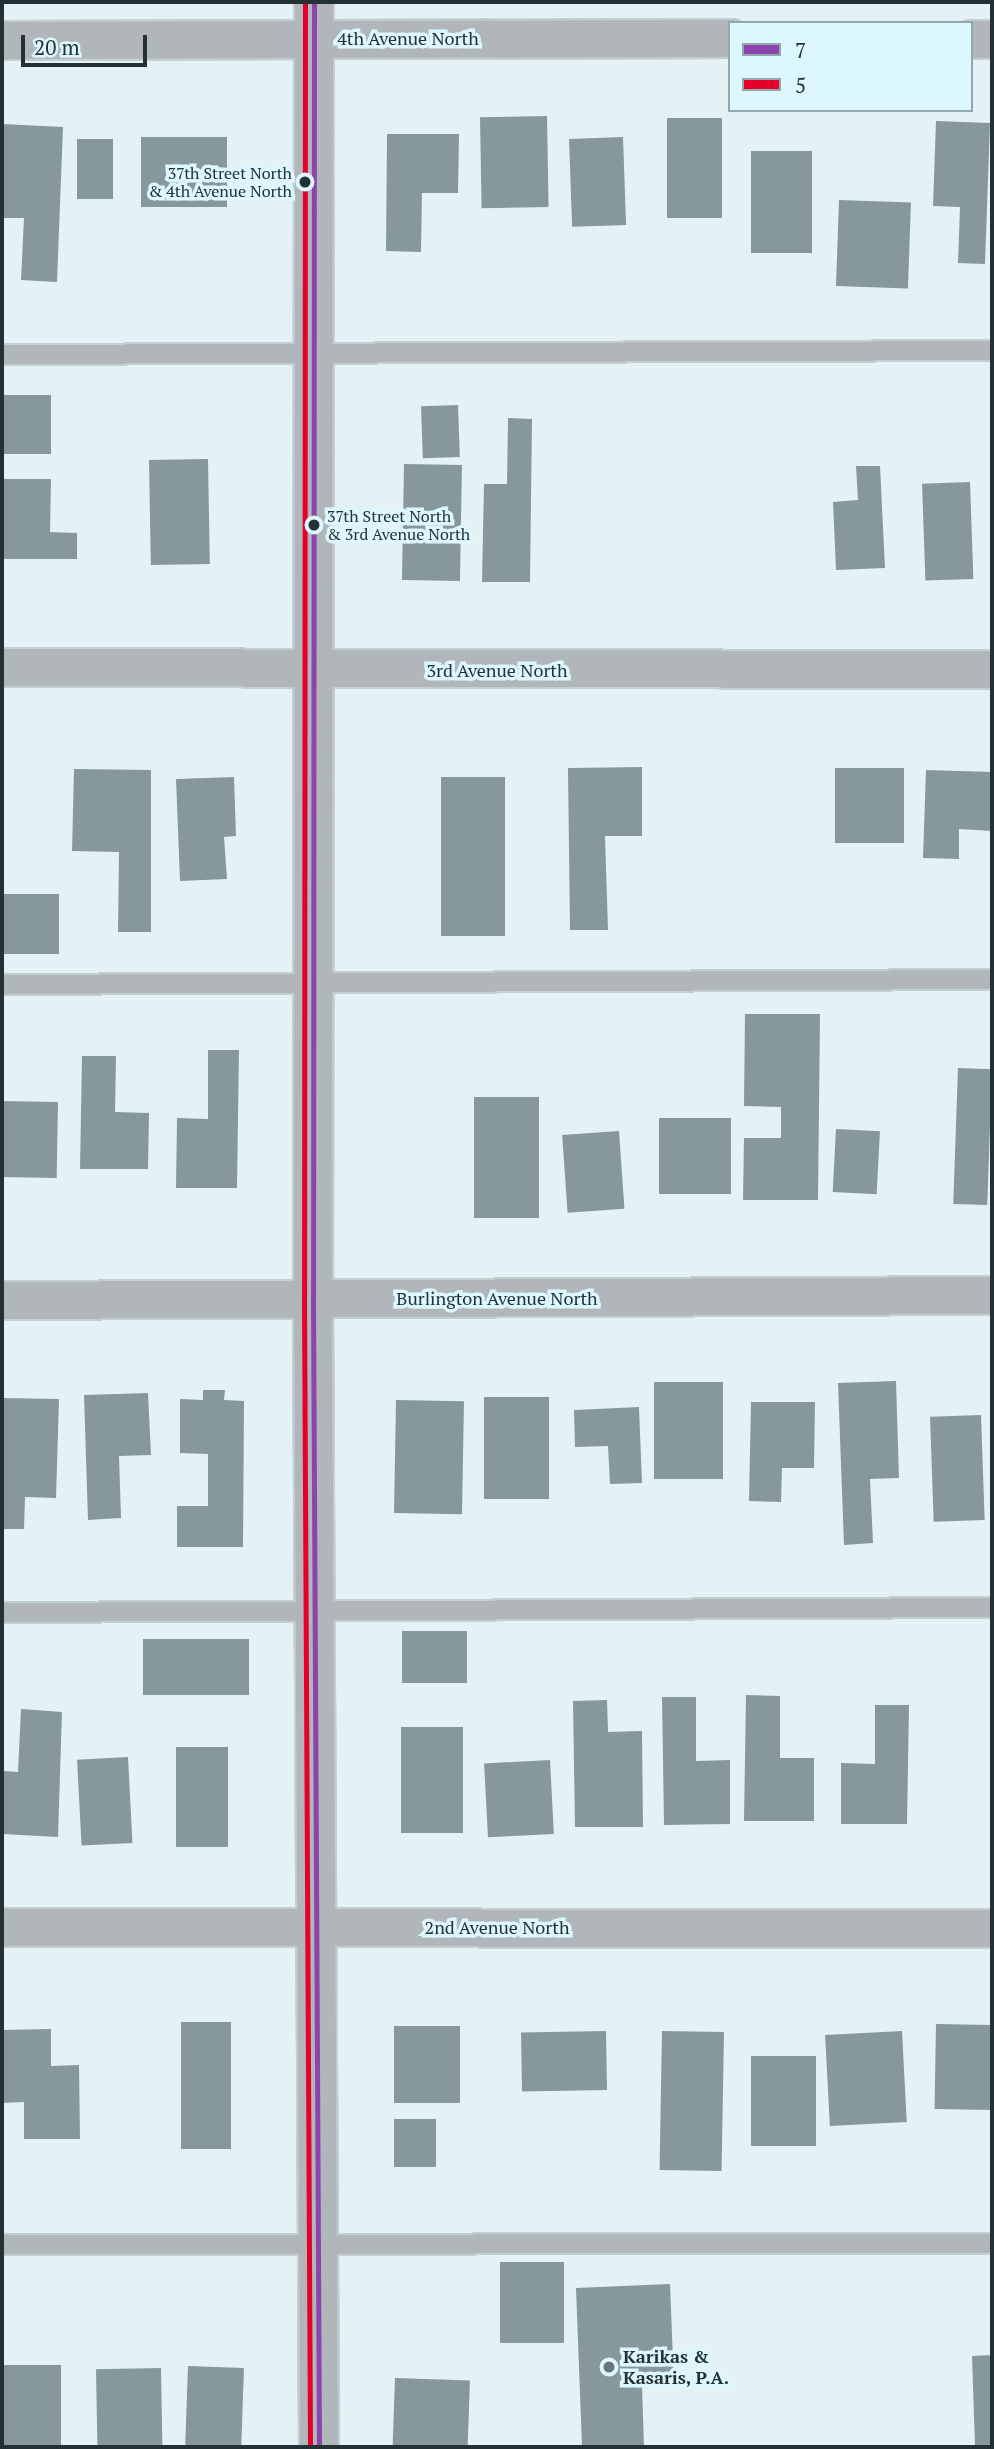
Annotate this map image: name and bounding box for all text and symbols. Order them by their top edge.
scale bar [24,21,150,65]
legend [728,21,973,112]
street label: 4th Avenue North [337,27,479,49]
text: 20 m [34,33,80,61]
text: 7 [795,36,806,64]
text: 5 [795,71,806,99]
place label: 37th Street North & 4th Avenue North [148,163,292,201]
marker: 37th Street North & 4th Avenue North [298,175,312,189]
place label: 37th Street North & 3rd Avenue North [327,506,471,544]
marker: 37th Street North & 3rd Avenue North [307,518,321,532]
street label: 3rd Avenue North [426,659,568,681]
street label: Burlington Avenue North [396,1287,598,1309]
street label: 2nd Avenue North [424,1916,570,1938]
place label: Karikas & Kasaris, P.A. [623,2346,730,2388]
marker: Karikas & Kasaris, P.A. [601,2359,617,2375]

